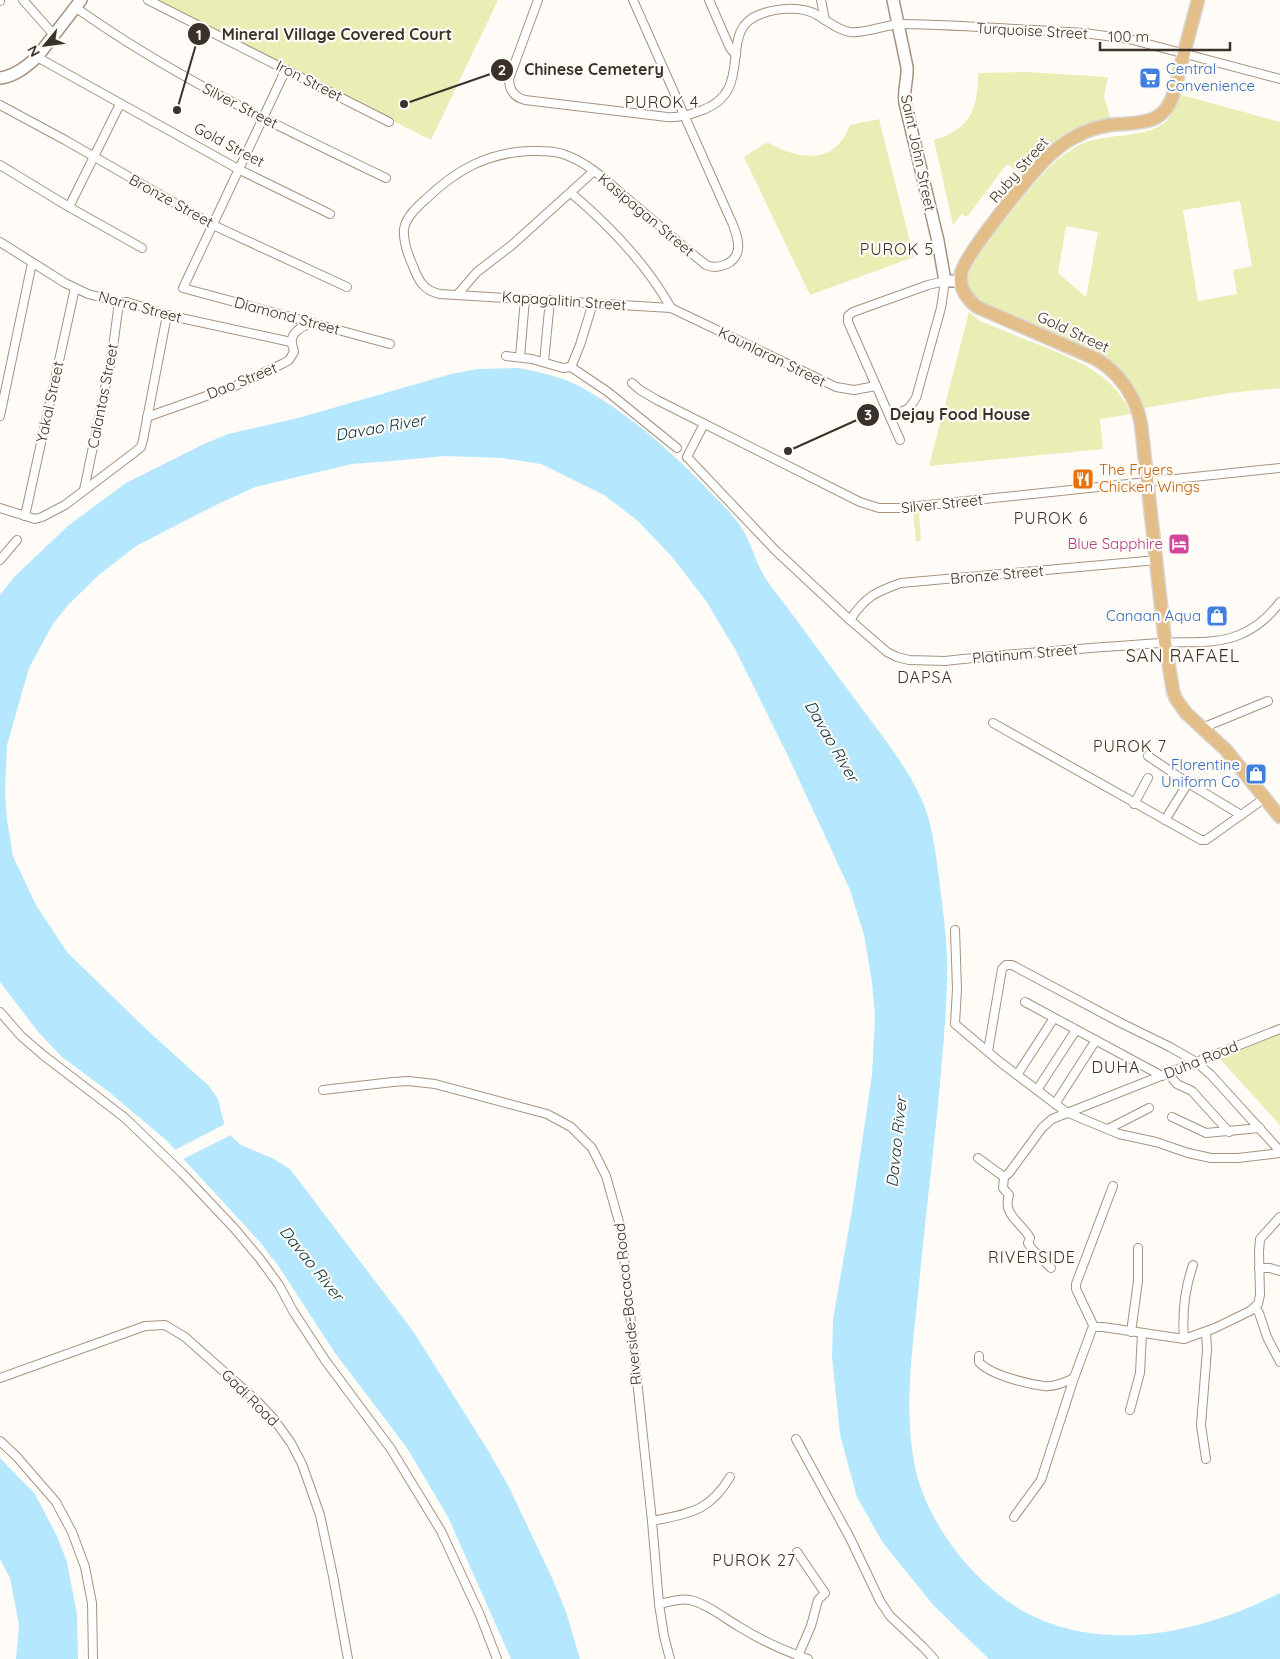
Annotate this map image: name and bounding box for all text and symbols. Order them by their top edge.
street label: Turquoise Street [976,18,1088,43]
callout: Mineral Village Covered Court [187,19,462,50]
north arrow [20,20,70,70]
scale bar [1100,20,1230,52]
text: Mineral Village Covered Court [222,24,452,44]
text: 1 [196,25,202,44]
text: 100 m [1108,27,1149,46]
text: N [23,42,44,60]
callout: Chinese Cemetery [489,54,674,85]
street label: Iron Street [273,56,346,105]
text: Chinese Cemetery [524,59,664,79]
place label: Central Convenience [1166,59,1255,95]
text: 2 [498,60,506,79]
supermarket icon: Central Convenience [1138,66,1162,90]
street label: Silver Street [199,78,281,133]
district label: PUROK 4 [625,92,699,112]
street label: Saint John Street [897,93,940,213]
street label: Gold Street [191,118,268,171]
street label: Ruby Street [985,133,1052,207]
street label: Kasipagan Street [594,169,698,260]
street label: Bronze Street [126,170,217,232]
district label: PUROK 5 [860,239,934,259]
street label: Narra Street [96,286,184,327]
street label: Kapagalitin Street [501,287,627,314]
street label: Diamond Street [232,292,342,339]
street label: Gold Street [1034,307,1112,356]
street label: Kaunlaran Street [715,322,829,391]
street label: Calantas Street [83,342,122,450]
street label: Dao Street [204,358,280,403]
street label: Yakal Street [32,360,67,444]
callout: Dejay Food House [855,399,1041,430]
text: Dejay Food House [890,404,1030,424]
text: 3 [864,405,872,424]
water label: Davao River [334,409,428,445]
place label: The Fryers Chicken Wings [1099,460,1200,496]
restaurant icon: The Fryers Chicken Wings [1071,467,1095,491]
street label: Silver Street [900,490,984,517]
district label: PUROK 6 [1014,508,1088,528]
hotel icon: Blue Sapphire [1167,532,1191,556]
place label: Blue Sapphire [1067,534,1163,553]
street label: Bronze Street [950,561,1044,588]
shop icon: Canaan Aqua [1205,604,1229,628]
place label: Canaan Aqua [1106,606,1201,625]
street label: Platinum Street [971,639,1078,668]
district label: SAN RAFAEL [1126,644,1240,667]
district label: DAPSA [897,667,953,687]
water label: Davao River [801,697,864,787]
district label: PUROK 7 [1093,736,1167,756]
place label: Florentine Uniform Co [1161,755,1240,791]
shop icon: Florentine Uniform Co [1244,762,1268,786]
street label: Duha Road [1161,1036,1241,1083]
district label: DUHA [1092,1057,1140,1077]
water label: Davao River [881,1094,911,1188]
water label: Davao River [276,1221,350,1306]
street label: Riverside-Bacaca Road [610,1222,645,1386]
district label: RIVERSIDE [988,1247,1076,1267]
street label: Gadi Road [218,1365,283,1430]
district label: PUROK 27 [712,1550,796,1570]

